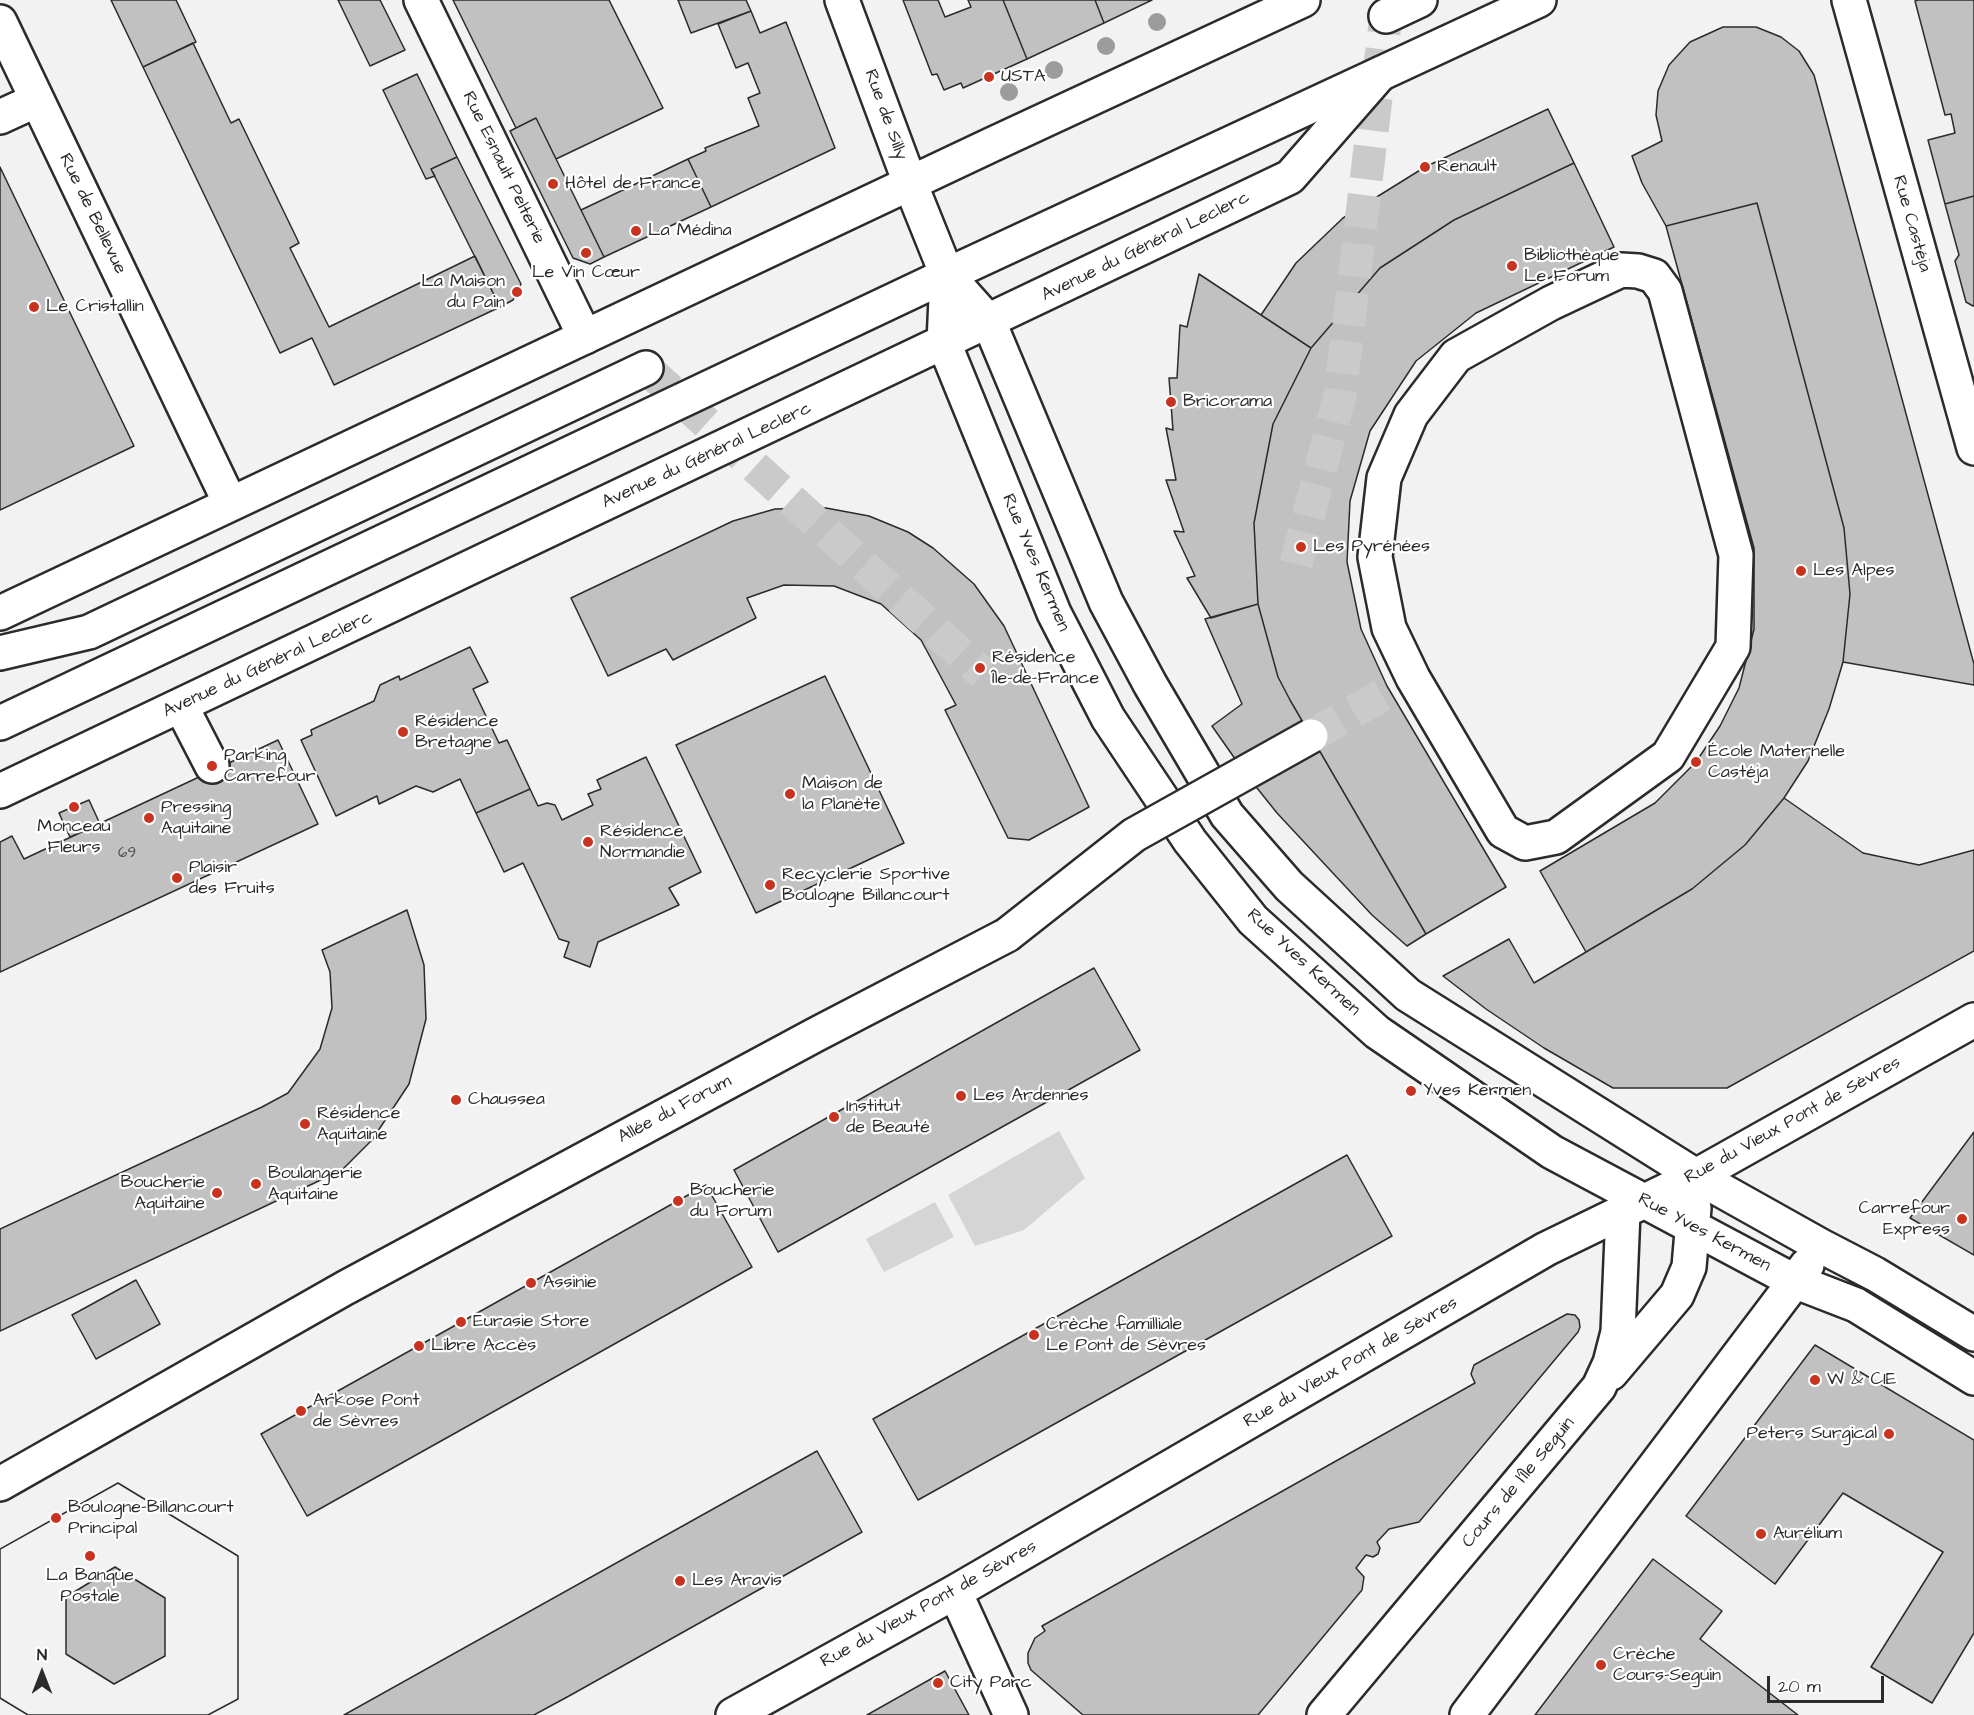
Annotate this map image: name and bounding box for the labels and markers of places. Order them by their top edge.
place label: USTA [1001,66,1045,88]
marker: USTA [982,70,996,84]
place label: Renault [1437,156,1497,178]
marker: Renault [1418,160,1432,174]
place label: Hôtel de France [565,173,701,195]
marker: Hôtel de France [546,177,560,191]
place label: La Médina [648,220,732,242]
marker: La Médina [629,224,643,238]
place label: Bibliothèque Le Forum [1524,245,1619,288]
marker: Le Vin Cœur [579,246,593,260]
marker: Bibliothèque Le Forum [1505,259,1519,273]
place label: Le Vin Cœur [532,262,640,284]
place label: La Maison du Pain [421,271,505,314]
marker: La Maison du Pain [510,285,524,299]
place label: Le Cristallin [46,296,144,318]
marker: Le Cristallin [27,300,41,314]
place label: Bricorama [1183,391,1272,413]
marker: Bricorama [1164,395,1178,409]
place label: Les Pyrénées [1313,536,1430,558]
marker: Les Pyrénées [1294,540,1308,554]
place label: Les Alpes [1813,560,1895,582]
marker: Les Alpes [1794,564,1808,578]
place label: Résidence Île-de-France [992,647,1099,690]
marker: Résidence Île-de-France [973,661,987,675]
place label: Résidence Bretagne [415,711,498,754]
marker: Résidence Bretagne [396,725,410,739]
place label: École Maternelle Castéja [1708,741,1845,783]
place label: Parking Carrefour [224,745,315,788]
marker: École Maternelle Castéja [1689,755,1703,769]
marker: Parking Carrefour [205,759,219,773]
place label: Maison de la Planète [802,773,883,816]
marker: Maison de la Planète [783,787,797,801]
place label: Pressing Aquitaine [161,797,232,840]
marker: Monceau Fleurs [67,800,81,814]
marker: Pressing Aquitaine [142,811,156,825]
place label: Monceau Fleurs [37,816,111,858]
place label: Résidence Normandie [600,821,685,864]
marker: Résidence Normandie [581,835,595,849]
place label: Plaisir des Fruits [189,857,275,900]
place label: Recyclerie Sportive Boulogne Billancourt [782,864,950,906]
marker: Plaisir des Fruits [170,871,184,885]
marker: Recyclerie Sportive Boulogne Billancourt [763,878,777,892]
place label: Yves Kermen [1423,1080,1531,1102]
marker: Yves Kermen [1404,1084,1418,1098]
place label: Les Ardennes [973,1085,1089,1107]
place label: Chaussea [468,1089,545,1111]
marker: Les Ardennes [954,1089,968,1103]
marker: Chaussea [449,1093,463,1107]
place label: Institut de Beauté [846,1096,930,1138]
place label: Résidence Aquitaine [317,1103,400,1146]
marker: Institut de Beauté [827,1110,841,1124]
marker: Résidence Aquitaine [298,1117,312,1131]
place label: Boulangerie Aquitaine [268,1163,362,1206]
place label: Boucherie Aquitaine [121,1172,205,1214]
marker: Boulangerie Aquitaine [249,1177,263,1191]
place label: Boucherie du Forum [690,1180,774,1222]
marker: Boucherie Aquitaine [210,1186,224,1200]
marker: Boucherie du Forum [671,1194,685,1208]
place label: Carrefour Express [1859,1198,1950,1240]
marker: Carrefour Express [1955,1212,1969,1226]
place label: Assinie [543,1272,597,1294]
marker: Assinie [524,1276,538,1290]
place label: Eurasie Store [473,1311,589,1333]
place label: Crèche familliale Le Pont de Sèvres [1046,1314,1206,1356]
marker: Eurasie Store [454,1315,468,1329]
marker: Crèche familliale Le Pont de Sèvres [1027,1328,1041,1342]
place label: Libre Accès [431,1335,536,1357]
marker: Libre Accès [412,1339,426,1353]
place label: W & CIE [1827,1369,1897,1391]
marker: W & CIE [1808,1373,1822,1387]
place label: Arkose Pont de Sèvres [313,1390,420,1432]
marker: Arkose Pont de Sèvres [294,1404,308,1418]
place label: Peters Surgical [1747,1423,1877,1445]
marker: Peters Surgical [1882,1427,1896,1441]
place label: Boulogne-Billancourt Principal [68,1497,234,1540]
marker: Boulogne-Billancourt Principal [49,1511,63,1525]
place label: Aurélium [1773,1523,1842,1545]
marker: Aurélium [1754,1527,1768,1541]
marker: La Banque Postale [83,1549,97,1563]
place label: La Banque Postale [46,1565,134,1608]
place label: Les Aravis [692,1570,782,1592]
marker: Les Aravis [673,1574,687,1588]
place label: Crèche Cours-Seguin [1613,1644,1721,1686]
marker: Crèche Cours-Seguin [1594,1658,1608,1672]
place label: City Parc [950,1672,1032,1694]
marker: City Parc [931,1676,945,1690]

